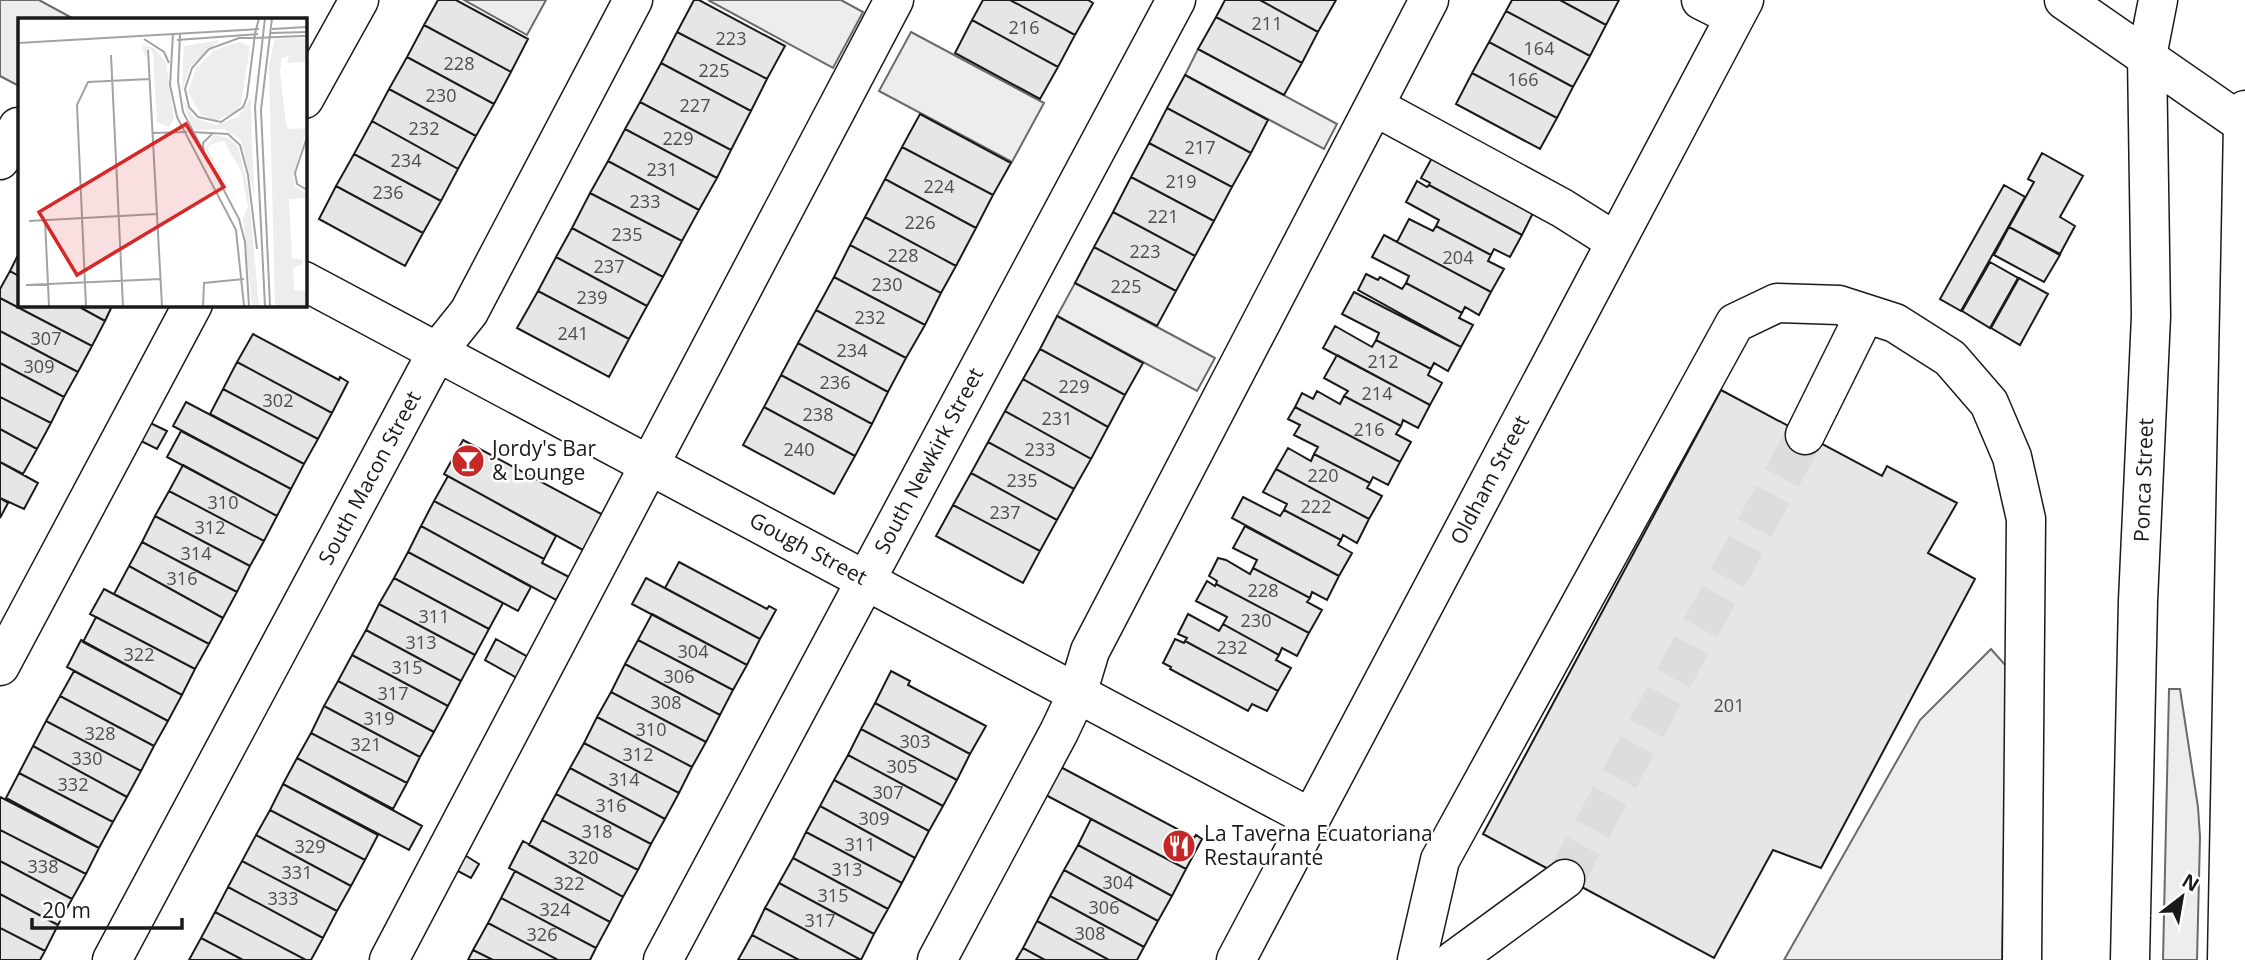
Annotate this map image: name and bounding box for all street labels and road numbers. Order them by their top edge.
street label: South Newkirk Street [867,363,989,558]
street label: South Macon Street [311,386,427,569]
street label: Oldham Street [1443,410,1535,549]
street label: Ponca Street [2127,418,2159,542]
street label: Gough Street [745,505,872,591]

